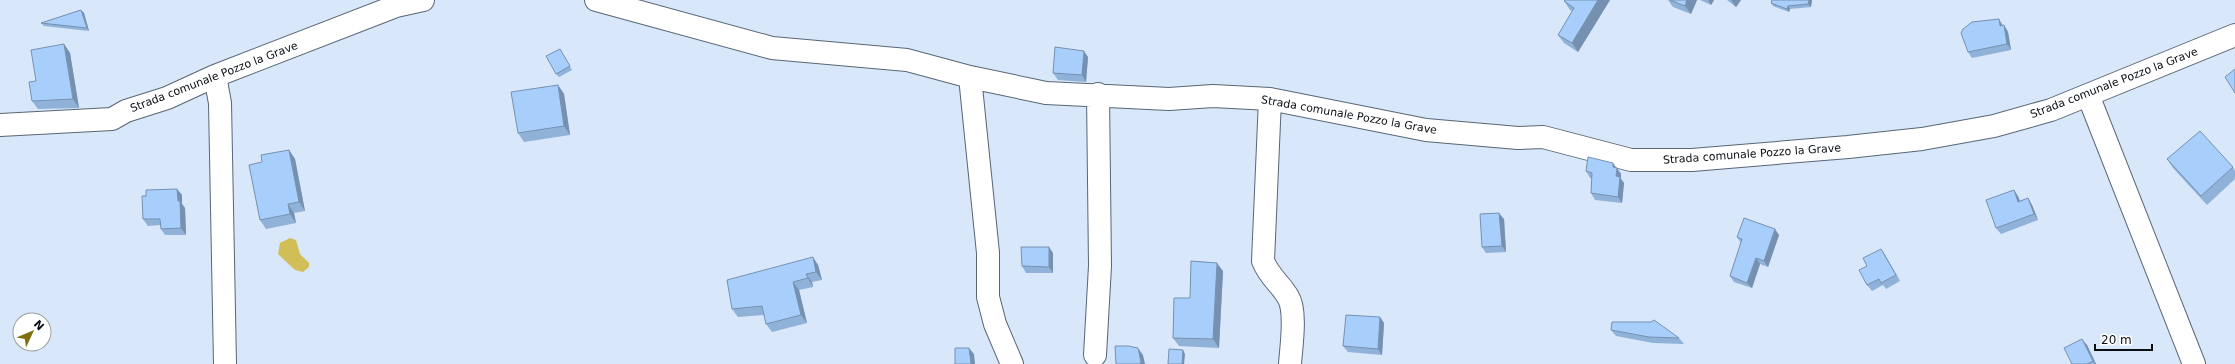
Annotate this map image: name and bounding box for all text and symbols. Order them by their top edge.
street label: Strada comunale Pozzo la Grave [128,39,300,115]
street label: Strada comunale Pozzo la Grave [2028,45,2200,121]
street label: Strada comunale Pozzo la Grave [1260,93,1438,137]
street label: Strada comunale Pozzo la Grave [1663,141,1842,167]
north arrow [12,312,52,352]
text: N [31,318,47,333]
scale bar [2095,326,2152,352]
text: 20 m [2101,333,2132,347]

